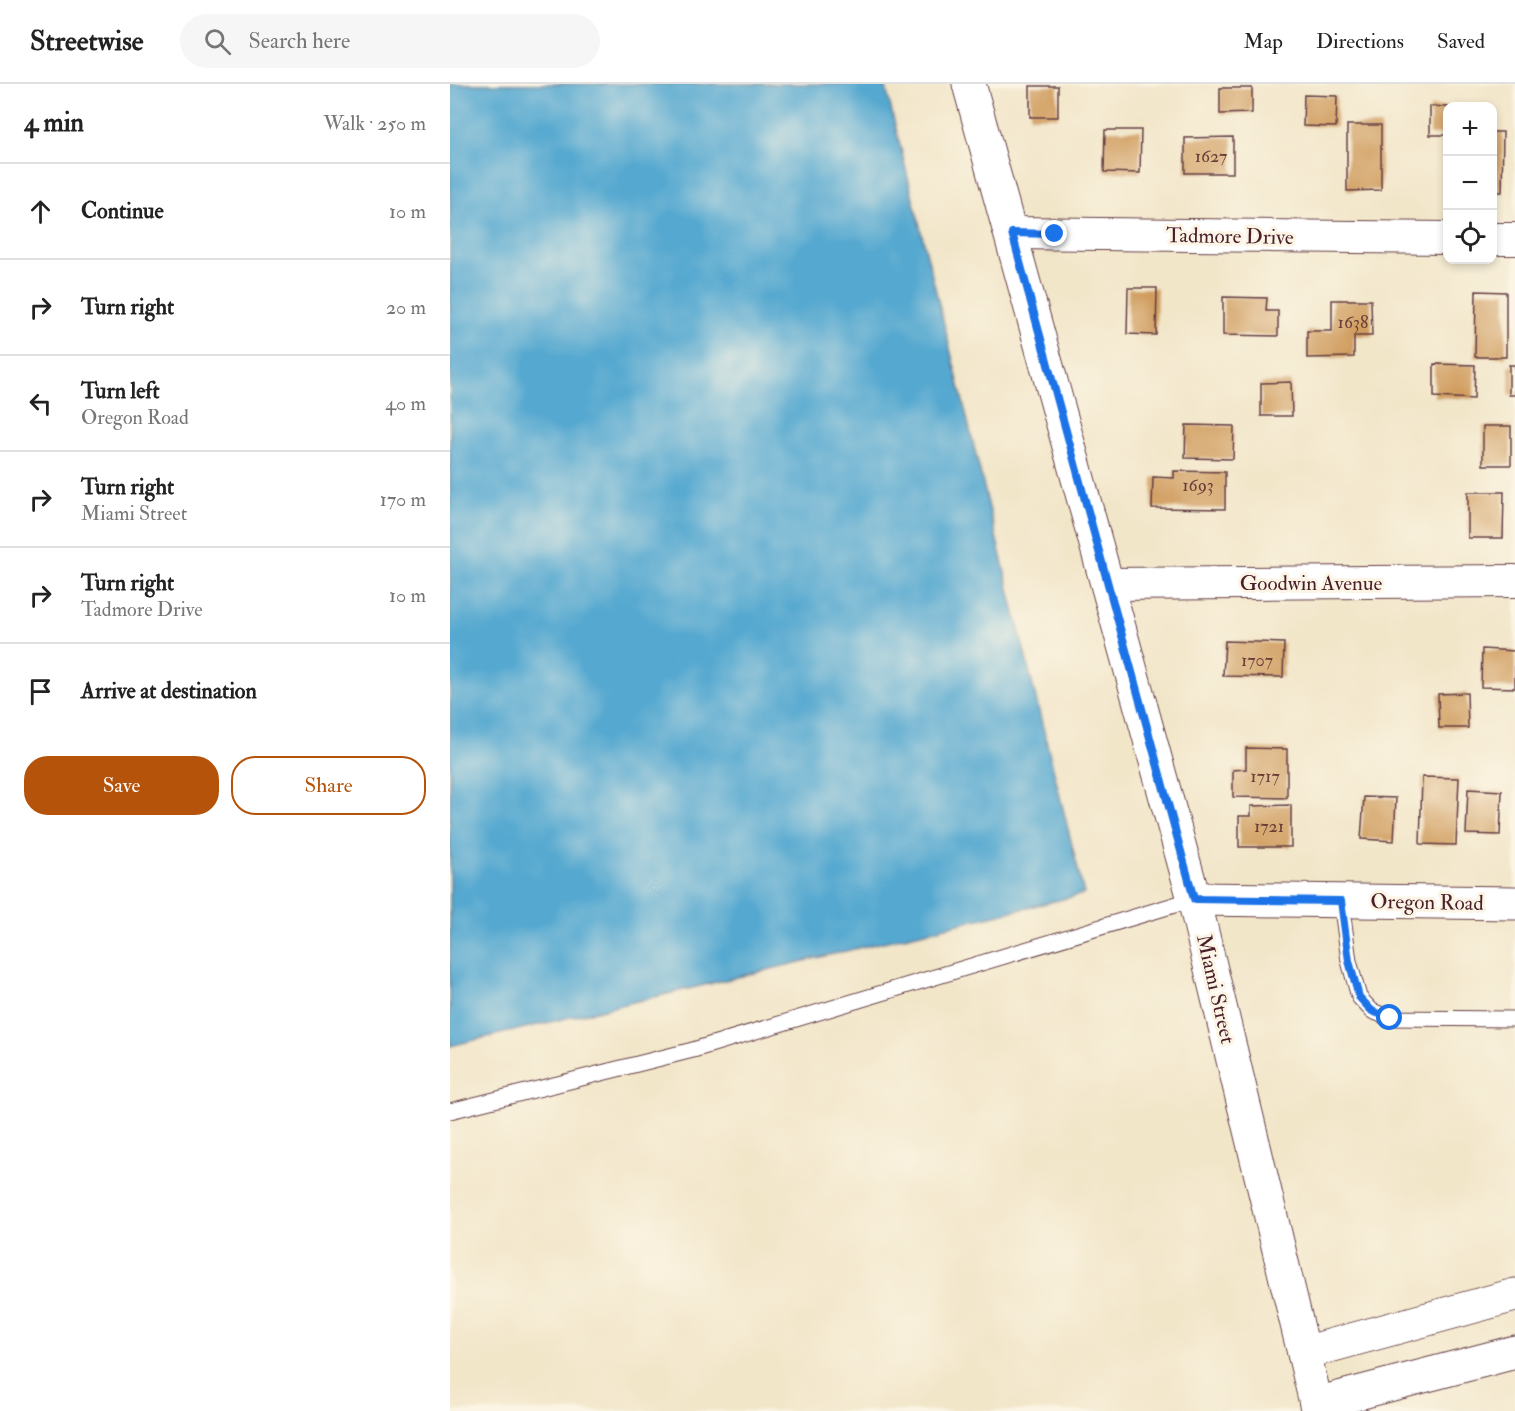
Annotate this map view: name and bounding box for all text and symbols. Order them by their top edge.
search box [180,14,600,68]
text: Streetwise [30,24,144,59]
icon: search [201,25,234,58]
text: Search here [249,27,350,55]
text: Map [1243,28,1283,55]
text: Directions [1316,28,1404,55]
text: Saved [1437,28,1485,55]
map controls [1443,102,1497,264]
button: + [1443,102,1497,156]
text: 4 min [24,107,84,139]
text: Walk · 250 m [323,111,426,136]
house number: 1627 [1195,145,1227,168]
button: − [1443,156,1497,210]
icon: ahead [24,195,57,228]
text: Continue [81,197,164,225]
text: 10 m [389,199,426,224]
button: locate [1443,210,1497,264]
route end [1041,220,1067,246]
street label: Tadmore Drive [1166,222,1294,251]
icon: right [24,291,57,324]
text: Turn right [81,293,174,321]
text: 20 m [386,295,426,320]
house number: 1638 [1338,311,1368,334]
text: Turn left [81,377,160,405]
icon: left [24,387,57,420]
text: 40 m [385,391,426,416]
text: Oregon Road [81,405,189,430]
text: Turn right [81,473,174,501]
house number: 1693 [1182,474,1214,497]
icon: right [24,483,57,516]
text: 170 m [380,487,426,512]
text: Miami Street [81,501,187,526]
text: Turn right [81,569,174,597]
street label: Goodwin Avenue [1240,570,1383,597]
icon: right [24,579,57,612]
text: 10 m [389,583,426,608]
text: Tadmore Drive [81,597,203,622]
house number: 1707 [1241,649,1273,672]
icon: arrive [24,675,57,708]
text: Arrive at destination [81,677,257,705]
button: Save [24,756,219,815]
button: Share [231,756,426,815]
house number: 1717 [1250,765,1280,788]
house number: 1721 [1254,815,1284,838]
street label: Oregon Road [1370,888,1484,917]
street label: Miami Street [1190,932,1241,1047]
route start [1376,1004,1402,1030]

